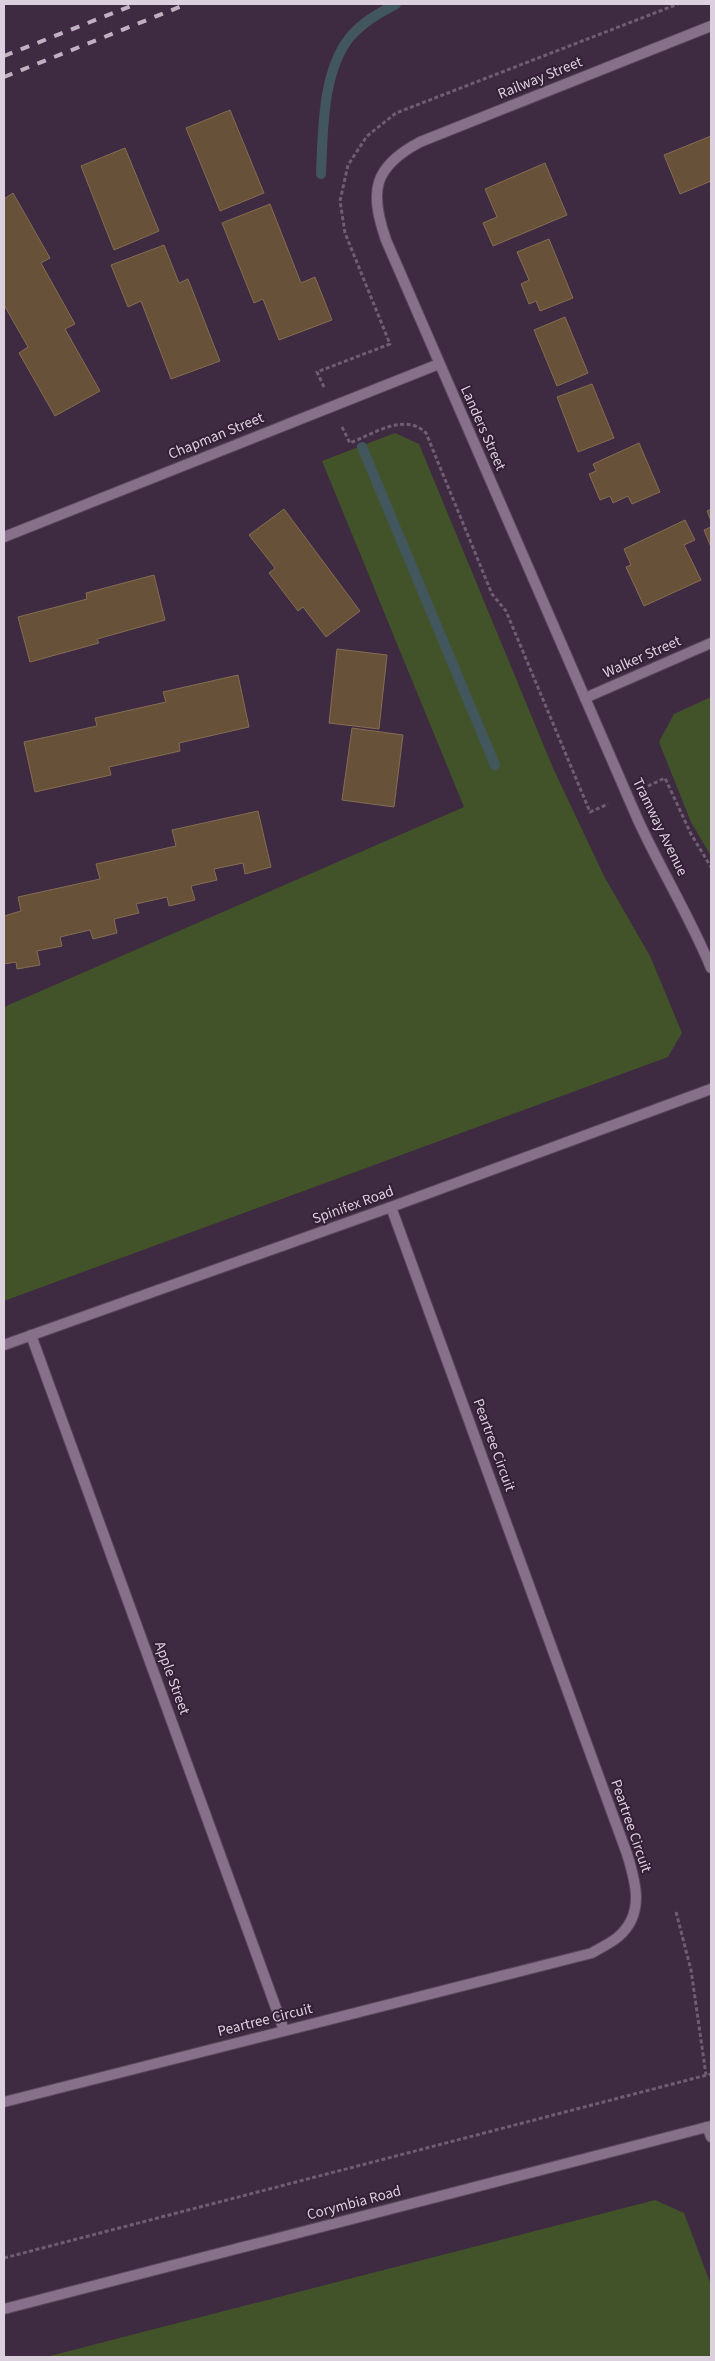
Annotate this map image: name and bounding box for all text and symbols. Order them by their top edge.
street label: Railway Street [495,52,585,104]
street label: Landers Street [455,382,511,474]
street label: Chapman Street [165,407,267,465]
street label: Walker Street [600,630,684,684]
street label: Tramway Avenue [627,774,693,880]
street label: Spinifex Road [309,1181,397,1229]
street label: Peartree Circuit [468,1396,520,1494]
street label: Apple Street [149,1638,195,1718]
street label: Peartree Circuit [605,1777,657,1875]
street label: Peartree Circuit [215,1998,315,2042]
street label: Corymbia Road [305,2180,403,2226]

